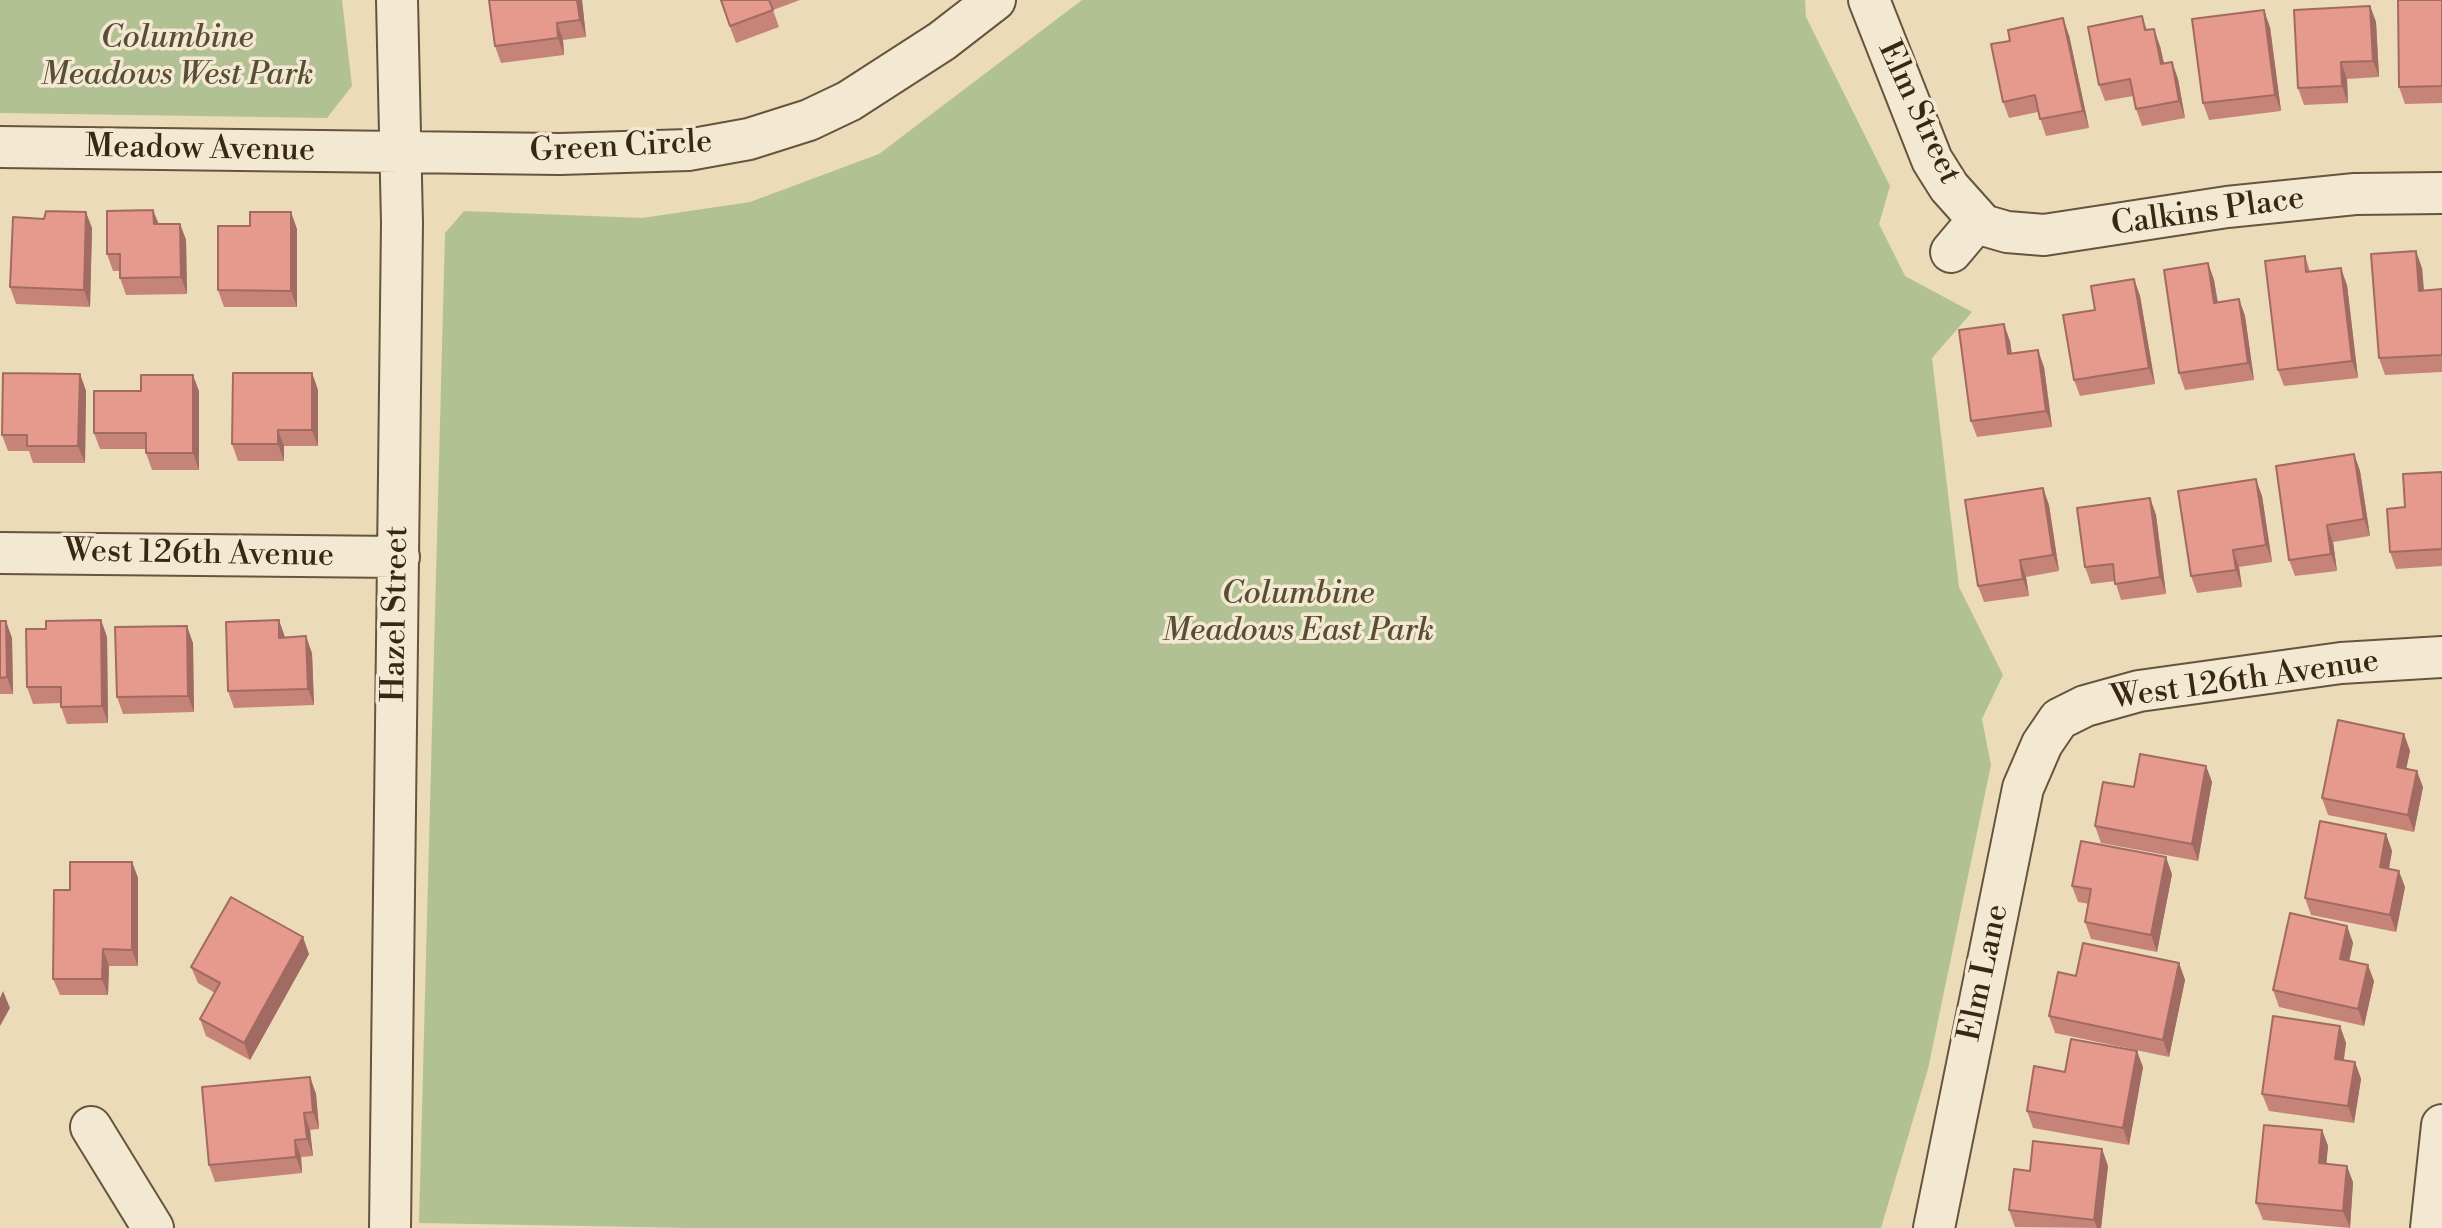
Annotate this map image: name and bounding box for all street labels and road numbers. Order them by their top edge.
street label: Elm Street [1868,35,1968,191]
street label: Green Circle [529,124,713,172]
street label: Meadow Avenue [85,129,315,171]
street label: Calkins Place [2109,180,2307,246]
street label: Hazel Street [376,526,418,702]
street label: West 126th Avenue [64,533,334,577]
street label: West 126th Avenue [2109,643,2381,719]
street label: Elm Lane [1952,901,2018,1045]

